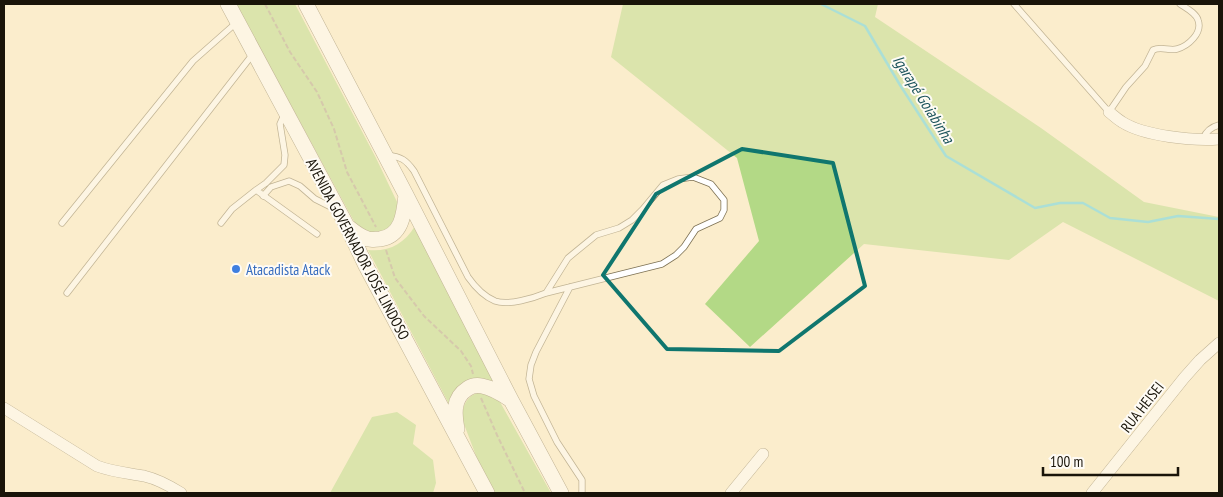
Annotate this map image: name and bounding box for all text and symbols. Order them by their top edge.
water label: Igarapé Goiabinha [889,51,960,148]
street label: AVENIDA GOVERNADOR JOSÉ LINDOSO [302,155,414,343]
place label: Atacadista Atack [246,260,330,279]
marker: Atacadista Atack [230,263,242,275]
street label: RUA HEISEI [1116,378,1168,436]
scale bar [1043,444,1178,476]
text: 100 m [1050,452,1083,471]

